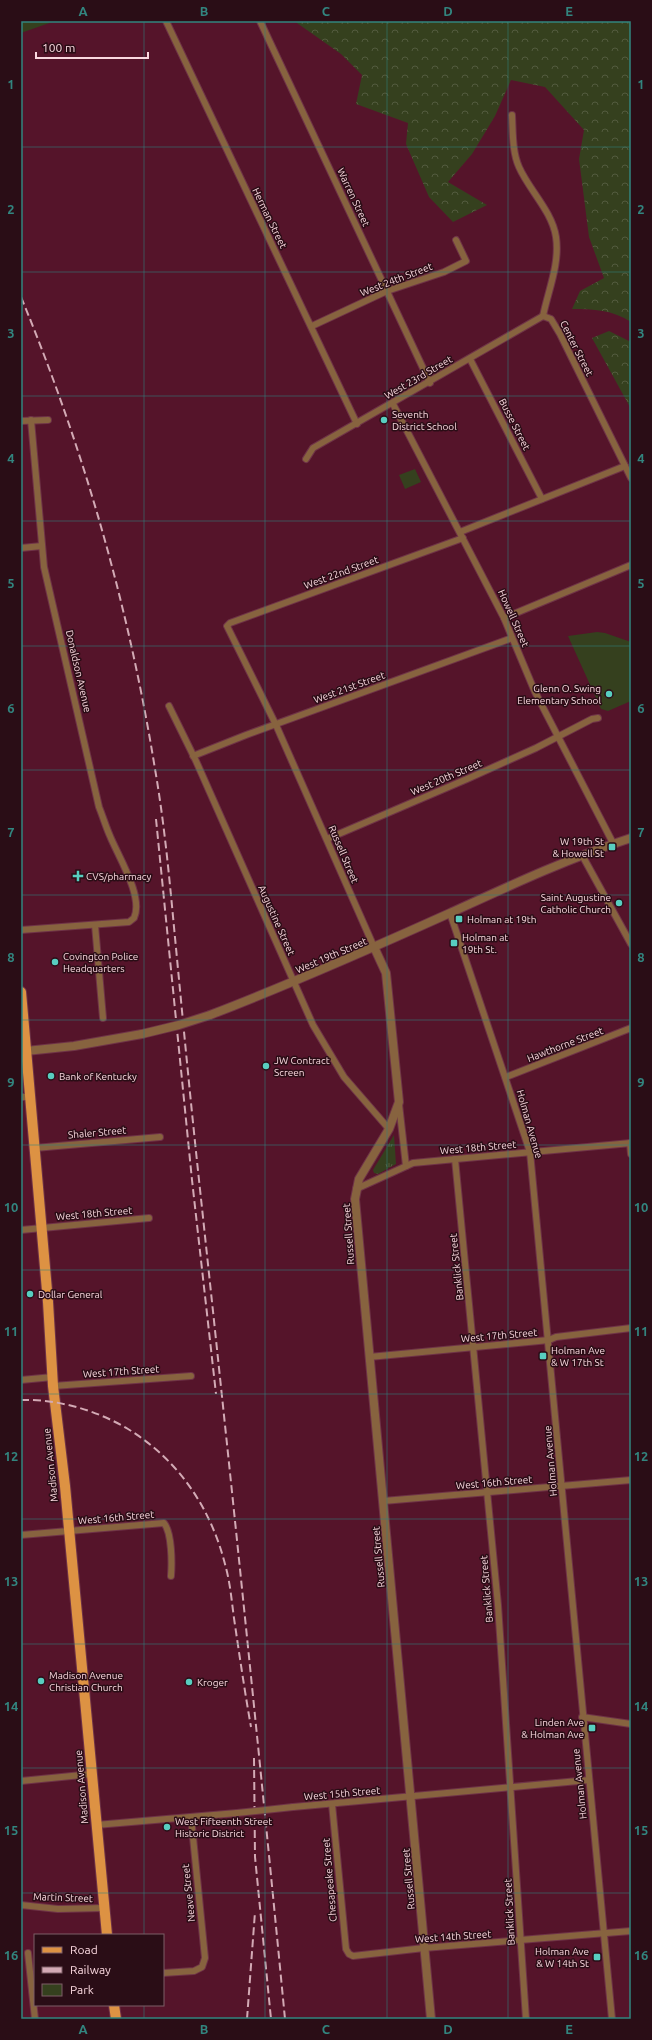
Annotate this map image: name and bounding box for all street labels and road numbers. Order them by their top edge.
street label: Warren Street [335,166,372,228]
street label: Herman Street [250,186,289,250]
street label: West 24th Street [359,261,434,298]
street label: Center Street [558,319,595,378]
street label: West 23rd Street [382,354,454,401]
street label: Busse Street [497,397,532,452]
street label: West 22nd Street [303,554,380,591]
street label: Howell Street [496,588,531,649]
street label: Donaldson Avenue [64,629,93,713]
street label: West 21st Street [312,669,386,705]
street label: West 20th Street [409,757,484,797]
street label: Russell Street [326,824,361,885]
street label: Augustine Street [256,883,297,957]
street label: West 19th Street [294,935,369,975]
street label: Hawthorne Street [526,1025,605,1064]
street label: Holman Avenue [514,1089,545,1160]
street label: Shaler Street [68,1124,127,1141]
street label: West 18th Street [440,1139,517,1156]
street label: Russell Street [341,1203,356,1265]
street label: West 18th Street [56,1205,133,1222]
street label: Banklick Street [448,1233,465,1301]
street label: West 17th Street [461,1327,538,1344]
street label: West 17th Street [83,1363,160,1380]
street label: Holman Avenue [542,1425,559,1497]
street label: Madison Avenue [41,1428,60,1502]
street label: West 16th Street [456,1474,533,1491]
street label: West 16th Street [78,1509,155,1526]
street label: Russell Street [370,1526,387,1588]
street label: Banklick Street [478,1555,495,1623]
street label: Holman Avenue [570,1748,589,1820]
street label: Madison Avenue [73,1750,90,1824]
street label: West 15th Street [304,1785,381,1802]
street label: Chesapeake Street [320,1838,339,1922]
street label: Russell Street [400,1848,417,1910]
street label: Neave Street [180,1863,197,1923]
street label: Banklick Street [502,1878,517,1946]
street label: Martin Street [33,1891,93,1904]
street label: West 14th Street [415,1928,492,1945]

